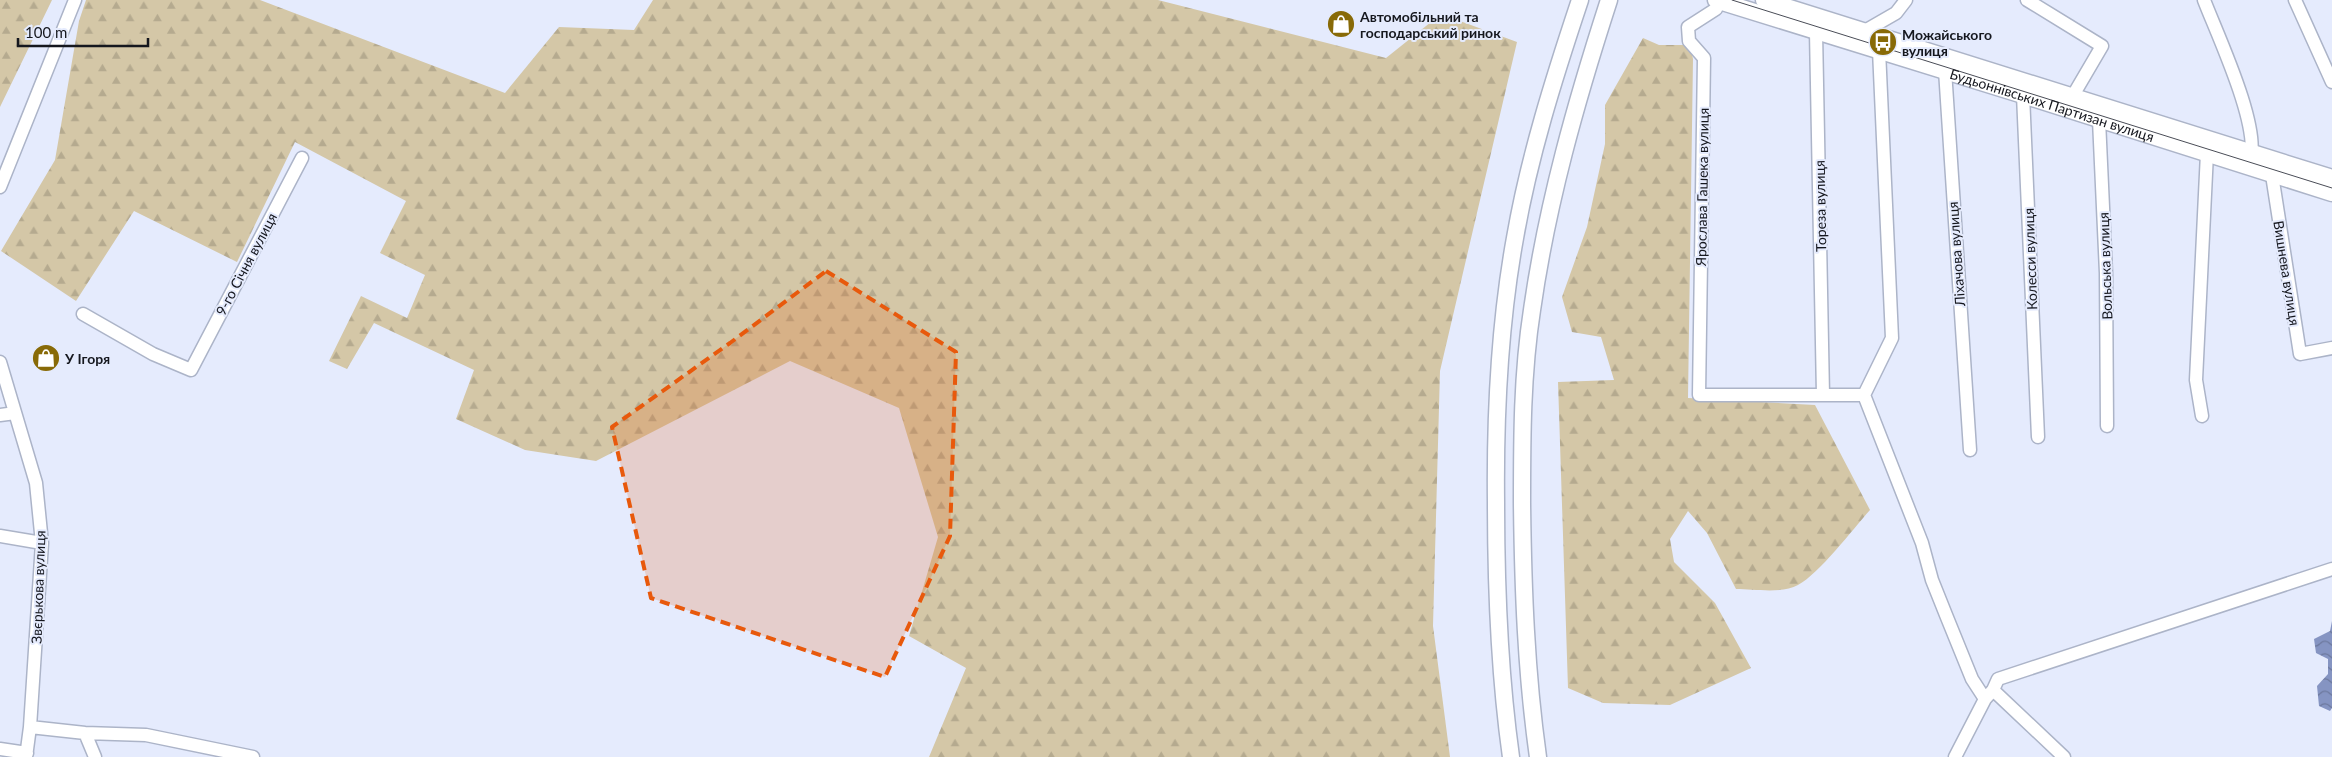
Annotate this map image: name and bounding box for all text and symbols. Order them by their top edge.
place label: Автомобільний та господарський ринок [1359,8,1501,41]
shop icon: Автомобільний та господарський ринок [1326,9,1356,39]
scale bar [18,15,148,47]
text: 100 m [25,23,67,41]
place label: Можайського вулиця [1902,26,1992,59]
bus stop icon: Можайського вулиця [1868,27,1898,57]
street label: Будьоннівських Партизан вулиця [1948,64,2156,145]
street label: Ярослава Гашека вулиця [1692,108,1712,267]
street label: Тореза вулиця [1811,160,1829,252]
street label: Ліхачова вулиця [1944,201,1968,308]
street label: Колесси вулиця [2020,208,2040,310]
street label: 9-го Січня вулиця [212,210,280,318]
street label: Вольська вулиця [2095,212,2115,320]
street label: Вишнева вулиця [2270,219,2304,327]
shop icon: У Ігоря [31,343,61,373]
place label: У Ігоря [64,350,110,367]
street label: Звєрькова вулиця [28,530,48,644]

